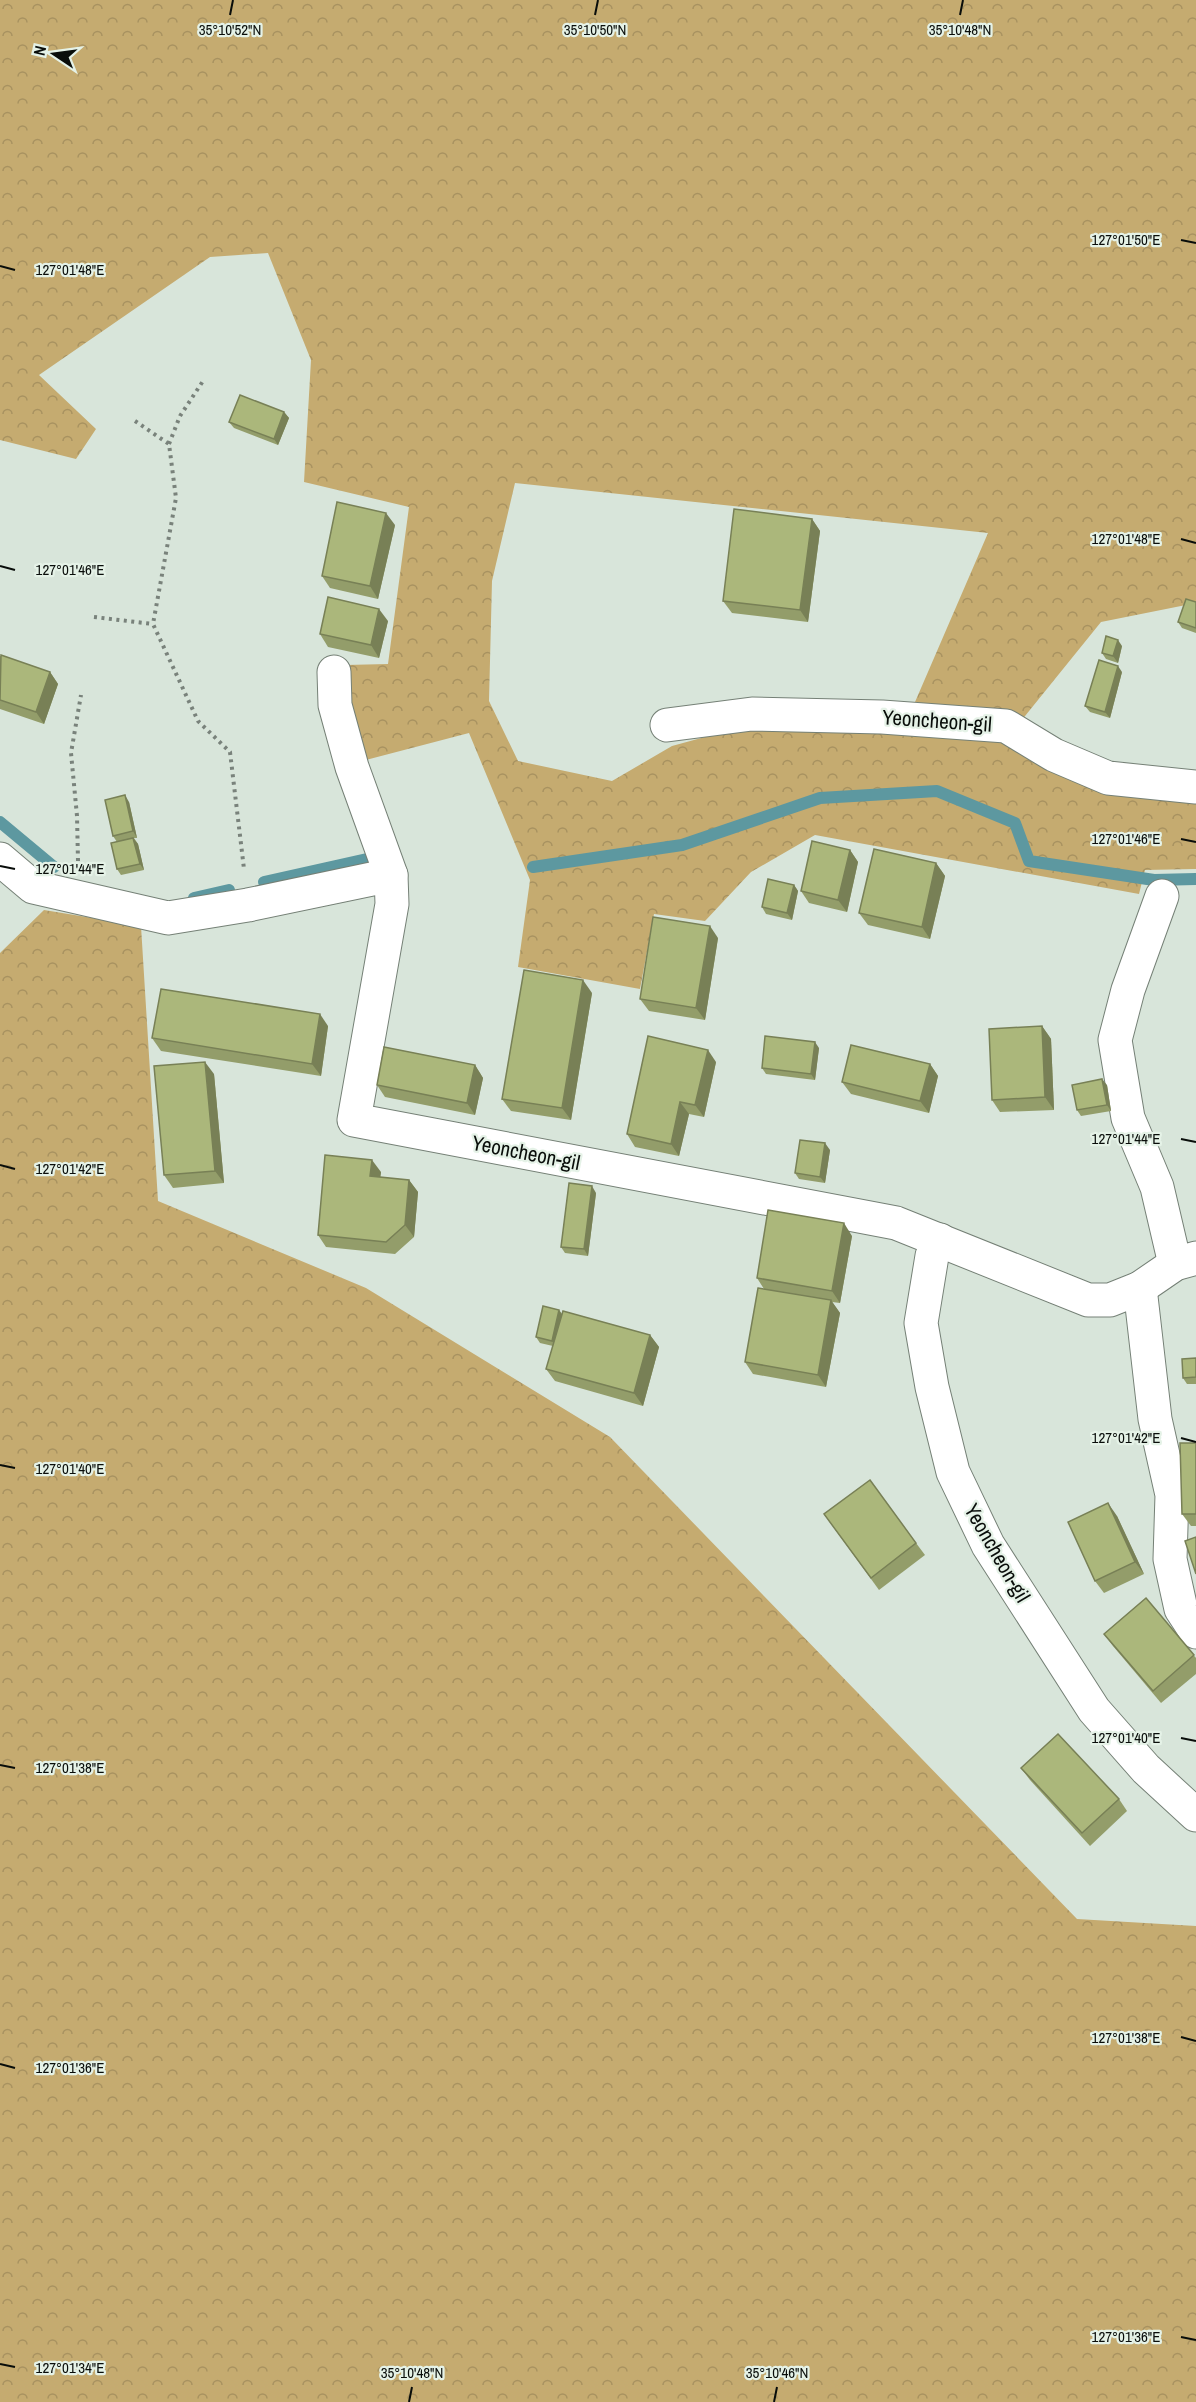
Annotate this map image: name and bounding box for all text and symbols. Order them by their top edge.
text: 35°10'52"N [199,19,261,40]
text: 35°10'50"N [564,19,626,40]
text: 35°10'48"N [929,19,991,40]
north arrow [24,24,84,84]
text: N [28,44,51,58]
text: 127°01'50"E [1092,229,1160,250]
text: 127°01'48"E [36,259,104,280]
text: 127°01'48"E [1092,528,1160,549]
text: 127°01'46"E [36,559,104,580]
street label: Yeoncheon-gil [881,702,993,739]
text: 127°01'46"E [1092,828,1160,849]
text: 127°01'44"E [36,858,104,879]
street label: Yeoncheon-gil [469,1128,583,1177]
text: 127°01'44"E [1092,1128,1160,1149]
text: 127°01'42"E [36,1158,104,1179]
text: 127°01'42"E [1092,1427,1160,1448]
text: 127°01'40"E [36,1458,104,1479]
street label: Yeoncheon-gil [957,1498,1037,1607]
text: 127°01'40"E [1092,1727,1160,1748]
text: 127°01'38"E [36,1757,104,1778]
text: 127°01'38"E [1092,2027,1160,2048]
text: 127°01'36"E [36,2057,104,2078]
text: 127°01'36"E [1092,2326,1160,2347]
text: 127°01'34"E [36,2357,104,2378]
text: 35°10'48"N [381,2362,443,2383]
text: 35°10'46"N [746,2362,808,2383]

